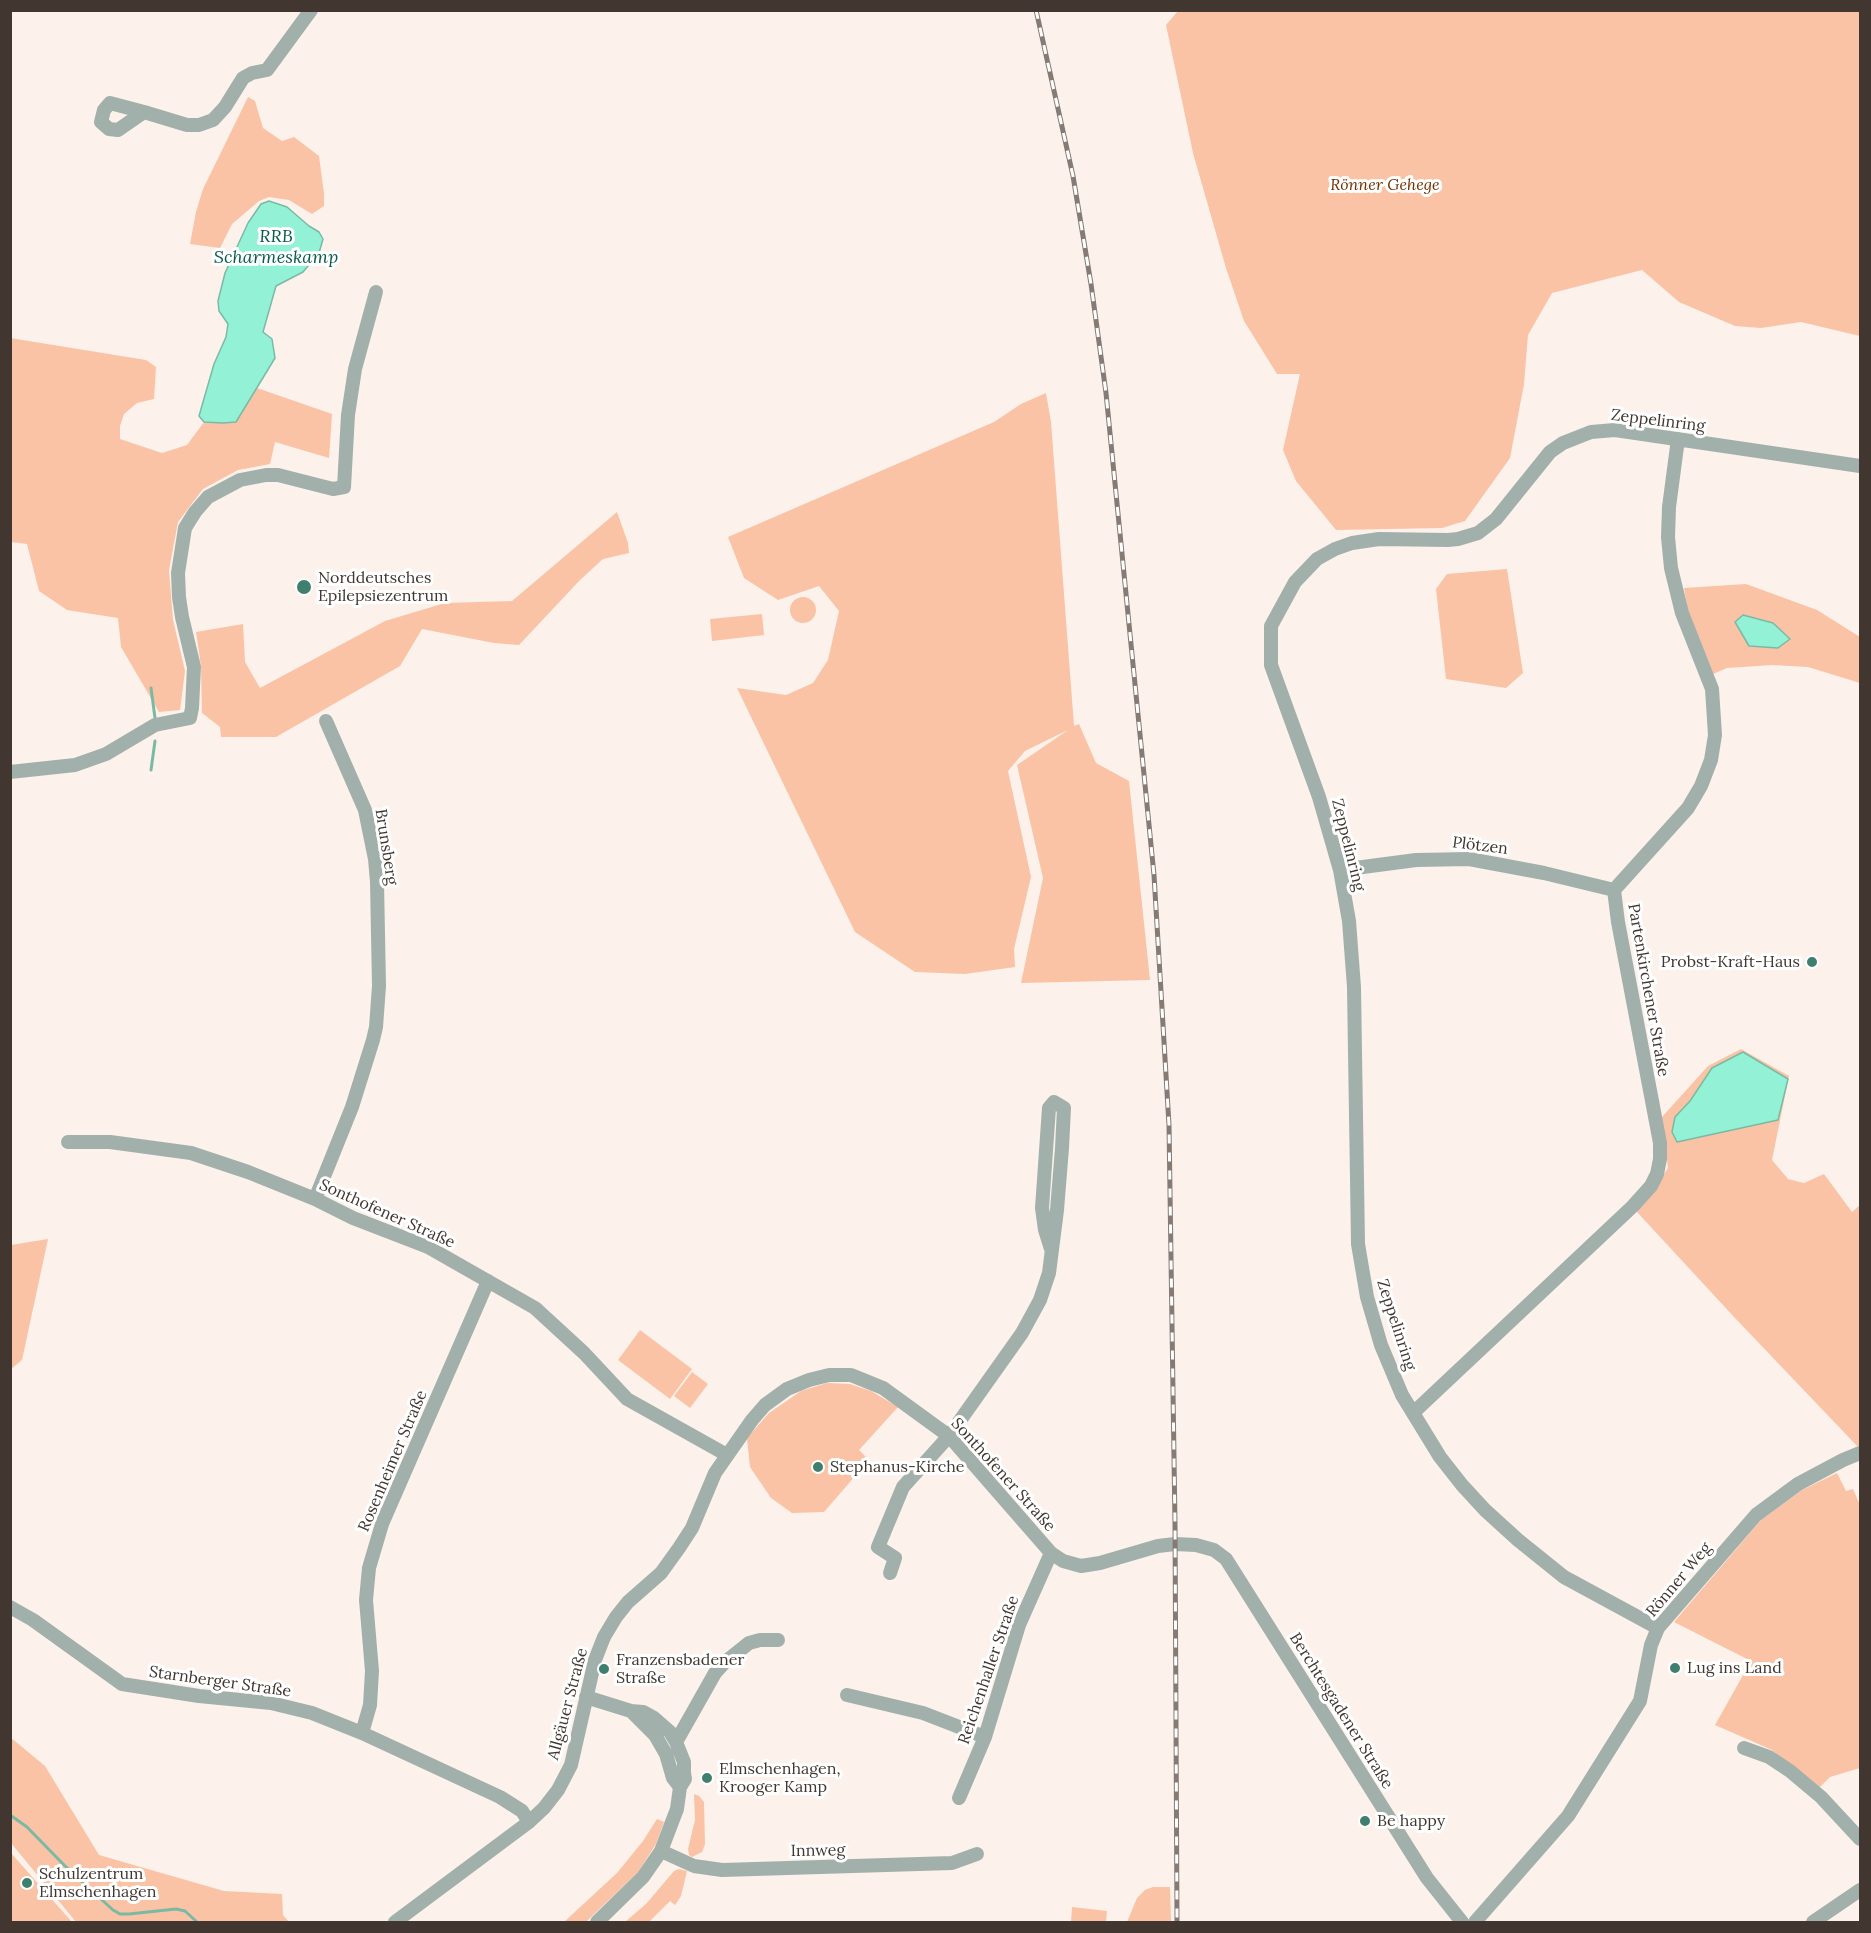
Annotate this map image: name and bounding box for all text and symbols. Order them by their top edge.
park label: Rönner Gehege [1330,175,1440,195]
water label: RRB Scharmeskamp [214,226,338,268]
street label: Zeppelinring [1610,406,1706,436]
place label: Norddeutsches Epilepsiezentrum [318,568,448,606]
marker: Norddeutsches Epilepsiezentrum [295,578,313,596]
street label: Zeppelinring [1327,797,1369,893]
street label: Brunsberg [370,807,402,887]
street label: Plötzen [1451,833,1509,859]
street label: Partenkirchener Straße [1623,902,1673,1078]
place label: Probst-Kraft-Haus [1661,952,1800,972]
marker: Probst-Kraft-Haus [1805,955,1819,969]
street label: Sonthofener Straße [316,1175,458,1253]
street label: Zeppelinring [1372,1277,1420,1373]
street label: Rosenheimer Straße [355,1387,431,1535]
street label: Sonthofener Straße [947,1414,1059,1536]
place label: Stephanus-Kirche [830,1457,965,1477]
marker: Stephanus-Kirche [811,1460,825,1474]
street label: Rönner Weg [1642,1539,1716,1621]
street label: Reichenhaller Straße [955,1593,1023,1747]
street label: Berchtesgadener Straße [1285,1629,1397,1793]
street label: Allgäuer Straße [544,1646,592,1762]
place label: Franzensbadener Straße [616,1650,744,1688]
place label: Lug ins Land [1687,1658,1782,1678]
marker: Lug ins Land [1668,1661,1682,1675]
marker: Franzensbadener Straße [597,1662,611,1676]
street label: Starnberger Straße [148,1663,292,1701]
place label: Elmschenhagen, Krooger Kamp [719,1759,841,1797]
marker: Elmschenhagen, Krooger Kamp [700,1771,714,1785]
place label: Be happy [1377,1811,1445,1831]
marker: Be happy [1358,1814,1372,1828]
street label: Innweg [791,1841,845,1861]
place label: Schulzentrum Elmschenhagen [39,1864,156,1902]
marker: Schulzentrum Elmschenhagen [20,1876,34,1890]

